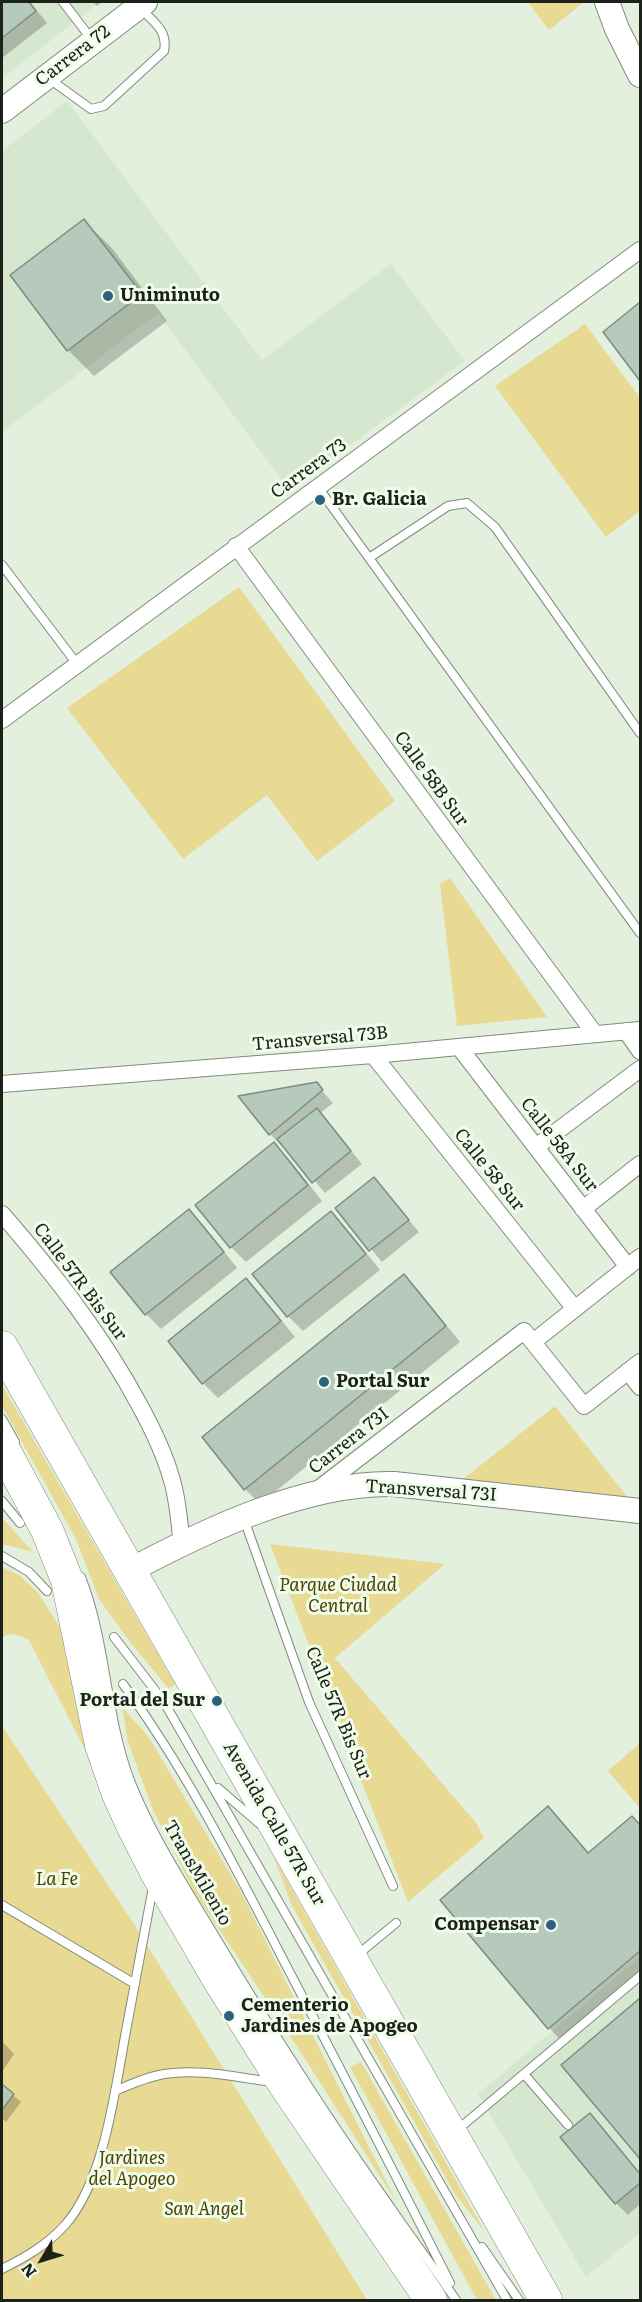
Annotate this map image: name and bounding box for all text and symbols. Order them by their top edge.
street label: Carrera 72 [31,21,115,91]
place label: Uniminuto [120,285,220,307]
marker: Uniminuto [101,289,115,303]
street label: Carrera 73 [267,434,351,504]
place label: Br. Galicia [332,489,427,511]
marker: Br. Galicia [313,493,327,507]
street label: Calle 58B Sur [389,727,473,831]
street label: Transversal 73B [251,1022,389,1056]
street label: Calle 58A Sur [516,1094,602,1196]
street label: Calle 58 Sur [449,1124,529,1216]
street label: Calle 57R Bis Sur [29,1219,131,1345]
place label: Portal Sur [336,1371,430,1393]
marker: Portal Sur [317,1375,331,1389]
street label: Carrera 73I [305,1403,393,1479]
street label: Transversal 73I [364,1476,498,1506]
park label: Parque Ciudad Central [279,1575,397,1618]
street label: Calle 57R Bis Sur [300,1643,376,1783]
place label: Portal del Sur [80,1690,205,1712]
marker: Portal del Sur [210,1694,224,1708]
street label: Avenida Calle 57R Sur [218,1738,330,1910]
street label: TransMilenio [158,1816,236,1930]
park label: La Fe [36,1869,78,1891]
place label: Compensar [434,1914,539,1936]
marker: Compensar [544,1918,558,1932]
place label: Cementerio Jardines de Apogeo [241,1995,418,2038]
marker: Cementerio Jardines de Apogeo [222,2009,236,2023]
park label: Jardines del Apogeo [89,2148,175,2190]
park label: San Angel [164,2199,244,2221]
north arrow [12,2230,72,2290]
text: N [14,2258,41,2284]

